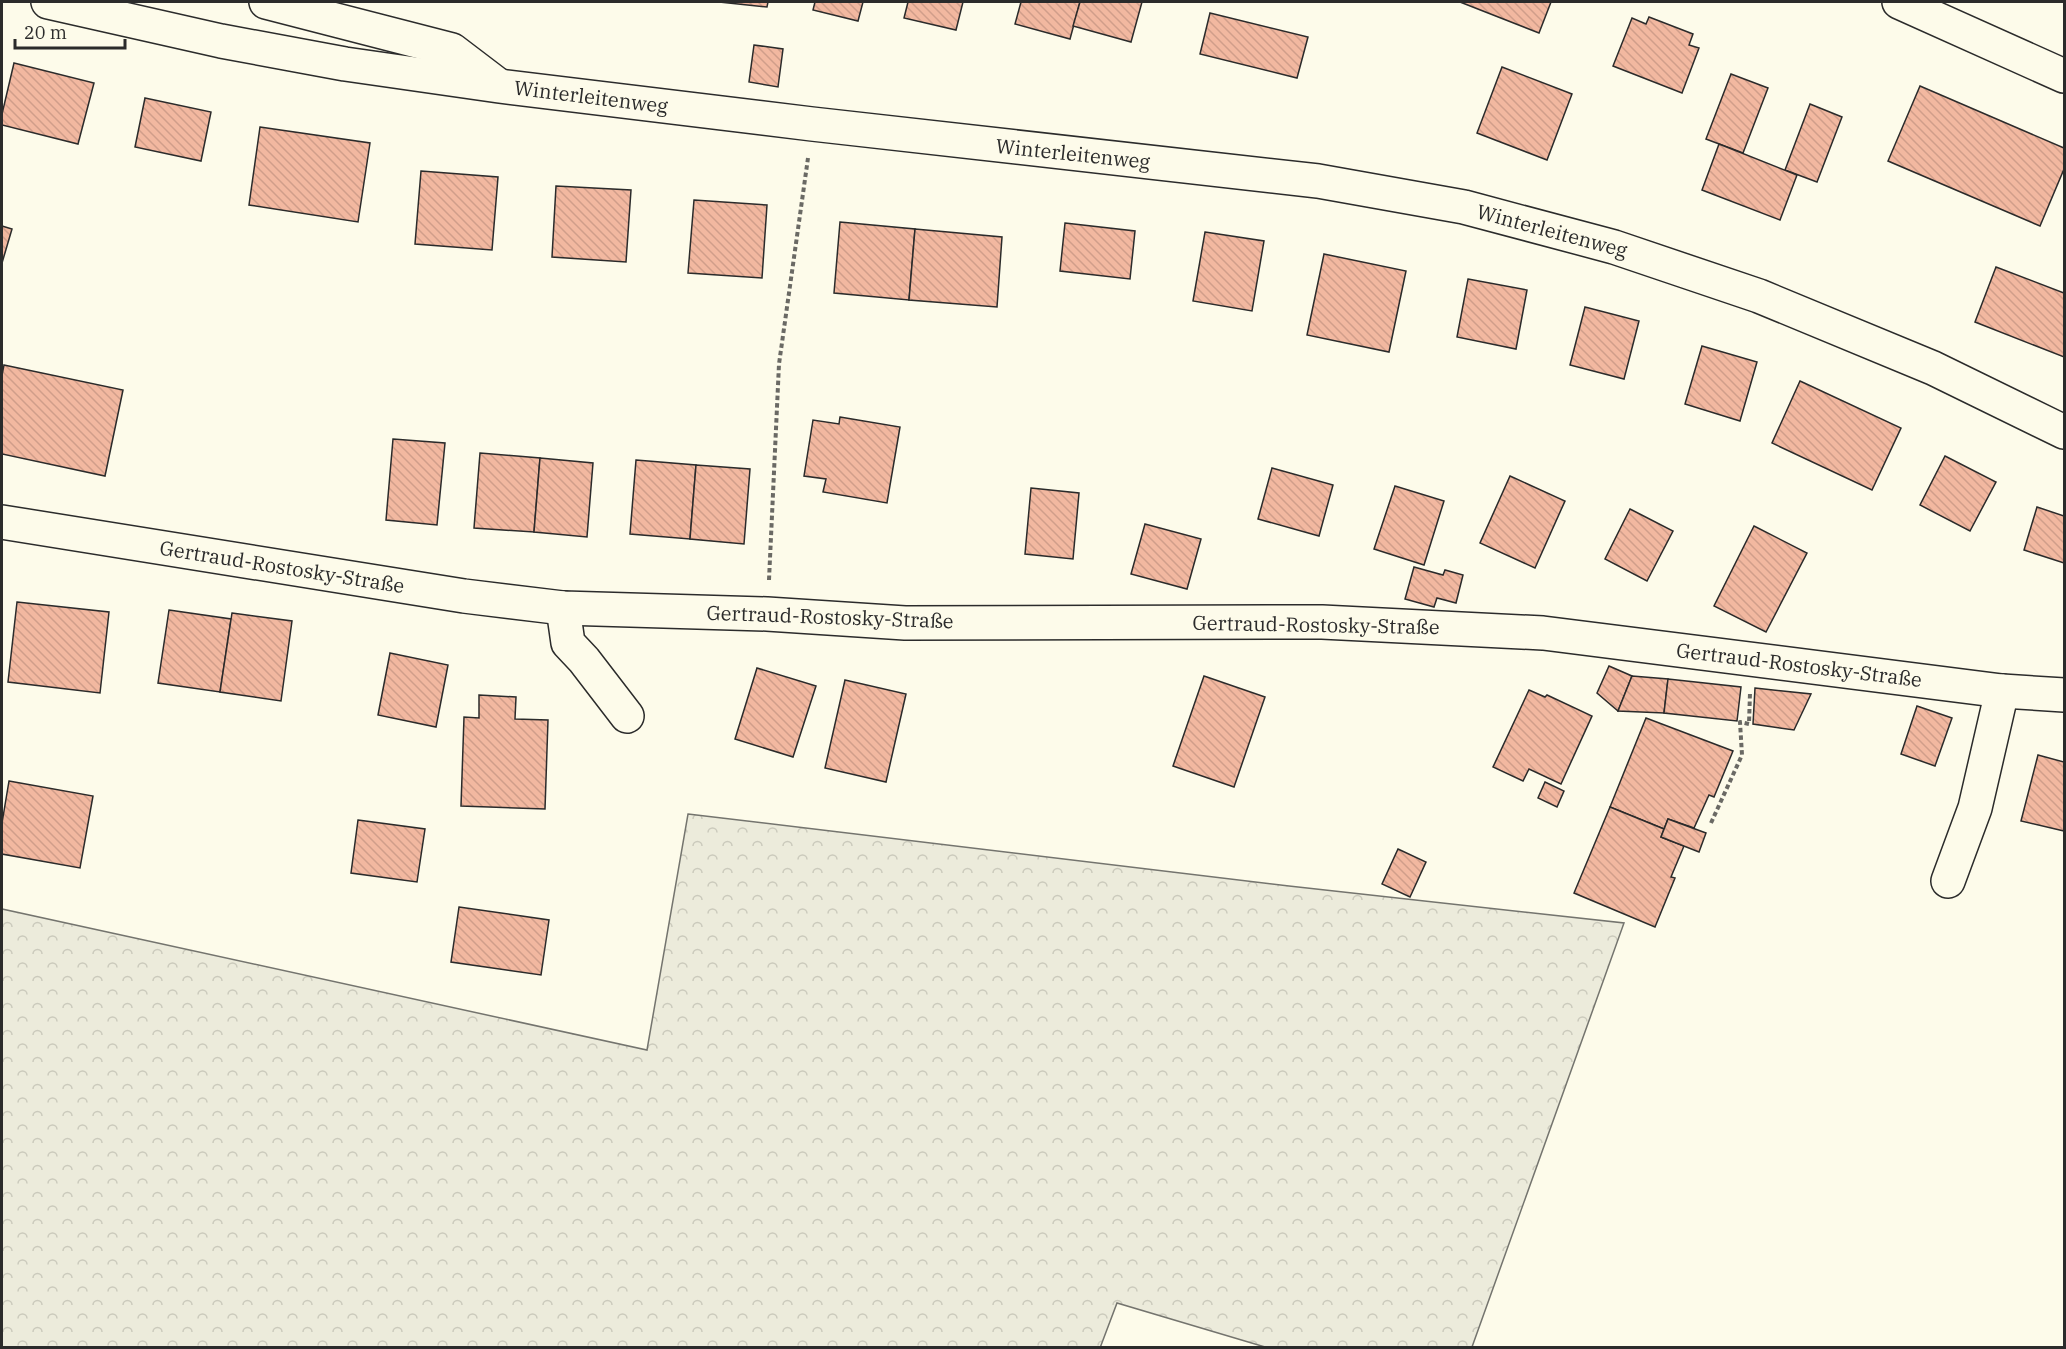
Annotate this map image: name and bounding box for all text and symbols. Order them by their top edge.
scale bar [15,12,124,50]
text: 20 m [24,21,67,44]
street label: Winterleitenweg [512,74,670,119]
street label: Winterleitenweg [994,132,1152,175]
street label: Winterleitenweg [1474,197,1631,264]
street label: Gertraud-Rostosky-Straße [158,534,406,599]
street label: Gertraud-Rostosky-Straße [706,599,954,634]
street label: Gertraud-Rostosky-Straße [1192,609,1440,640]
street label: Gertraud-Rostosky-Straße [1675,636,1923,693]

